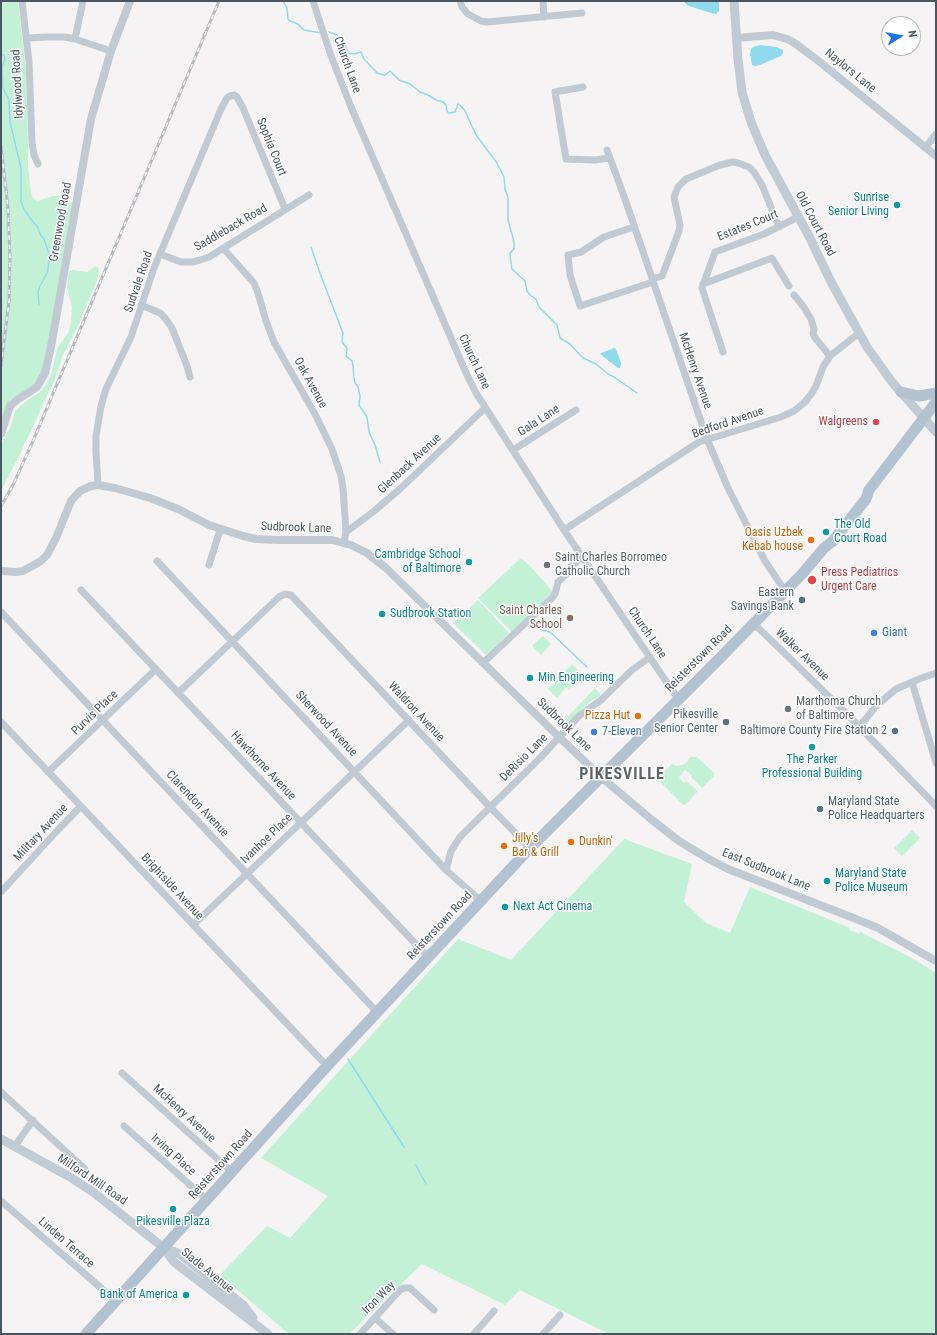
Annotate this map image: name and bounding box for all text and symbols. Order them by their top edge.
north arrow [881,16,921,56]
text: N [905,29,919,38]
street label: Church Lane [330,35,364,95]
street label: Naylors Lane [822,46,878,96]
street label: Idylwood Road [9,49,27,119]
street label: Sophia Court [253,116,289,178]
street label: Greenwood Road [47,181,75,263]
street label: Old Court Road [792,189,838,259]
place label: Sunrise Senior Living [828,191,889,219]
marker: Sunrise Senior Living [892,200,902,210]
street label: Saddleback Road [192,201,270,255]
street label: Estates Court [716,207,780,245]
street label: Sudvale Road [122,249,156,315]
street label: McHenry Avenue [675,331,715,411]
street label: Church Lane [455,332,493,392]
street label: Oak Avenue [290,355,330,411]
street label: Gala Lane [515,402,563,440]
street label: Bedford Avenue [690,404,766,442]
place label: Walgreens [819,415,868,429]
marker: Walgreens [871,417,881,427]
street label: Glenback Avenue [375,431,445,497]
place label: The Old Court Road [834,518,887,546]
street label: Sudbrook Lane [261,520,331,536]
place label: Oasis Uzbek Kebab house [742,526,803,554]
marker: The Old Court Road [821,527,831,537]
marker: Oasis Uzbek Kebab house [806,535,816,545]
place label: Cambridge School of Baltimore [374,548,461,576]
place label: Saint Charles Borromeo Catholic Church [555,551,667,579]
marker: Cambridge School of Baltimore [464,557,474,567]
marker: Saint Charles Borromeo Catholic Church [542,560,552,570]
place label: Press Pediatrics Urgent Care [821,566,898,594]
marker: Press Pediatrics Urgent Care [806,574,818,586]
place label: Eastern Savings Bank [731,586,794,614]
marker: Eastern Savings Bank [797,595,807,605]
place label: Saint Charles School [499,604,562,632]
street label: Church Lane [625,605,669,661]
place label: Sudbrook Station [390,607,471,621]
marker: Sudbrook Station [377,609,387,619]
marker: Saint Charles School [565,613,575,623]
street label: Reisterstown Road [663,623,735,695]
street label: Walker Avenue [772,626,832,684]
place label: Giant [882,626,907,640]
marker: Giant [869,628,879,638]
place label: Min Engineering [538,671,614,685]
marker: Min Engineering [525,673,535,683]
street label: Waldron Avenue [385,679,447,745]
street label: Purvis Place [69,687,121,739]
street label: Sherwood Avenue [292,688,360,760]
street label: Sudbrook Lane [534,695,594,755]
place label: Marthoma Church of Baltimore [796,695,881,723]
marker: Marthoma Church of Baltimore [783,704,793,714]
place label: Pikesville Senior Center [654,708,718,736]
place label: Pizza Hut [585,709,630,723]
marker: Pizza Hut [633,711,643,721]
marker: Pikesville Senior Center [721,717,731,727]
place label: Baltimore County Fire Station 2 [740,724,887,738]
place label: 7-Eleven [602,725,642,739]
marker: Baltimore County Fire Station 2 [890,726,900,736]
marker: 7-Eleven [589,727,599,737]
street label: Hawthorne Avenue [227,729,299,803]
street label: DeRisio Lane [497,731,551,785]
marker: The Parker Professional Building [807,742,817,752]
place label: The Parker Professional Building [762,753,862,781]
district label: PIKESVILLE [579,765,665,785]
street label: Clarendon Avenue [163,768,231,840]
place label: Maryland State Police Headquarters [828,795,925,823]
street label: Military Avenue [11,802,71,864]
marker: Maryland State Police Headquarters [815,804,825,814]
street label: Ivanhoe Place [238,811,296,867]
place label: Jilly's Bar & Grill [512,832,559,860]
place label: Dunkin' [579,835,613,849]
marker: Dunkin' [566,837,576,847]
marker: Jilly's Bar & Grill [499,841,509,851]
street label: East Sudbrook Lane [720,846,812,894]
street label: Brightside Avenue [138,851,206,923]
place label: Maryland State Police Museum [835,867,908,895]
marker: Maryland State Police Museum [822,876,832,886]
street label: Reisterstown Road [405,889,475,963]
place label: Next Act Cinema [513,900,592,914]
marker: Next Act Cinema [500,902,510,912]
street label: McHenry Avenue [150,1082,218,1146]
street label: Reisterstown Road [186,1127,256,1203]
street label: Irving Place [148,1131,198,1179]
street label: Milford Mill Road [54,1151,130,1209]
marker: Pikesville Plaza [168,1204,178,1214]
street label: Linden Terrace [35,1215,97,1271]
place label: Pikesville Plaza [136,1215,210,1229]
street label: Slade Avenue [178,1245,236,1297]
street label: Iron Way [360,1279,398,1317]
place label: Bank of America [100,1288,178,1302]
marker: Bank of America [181,1290,191,1300]

